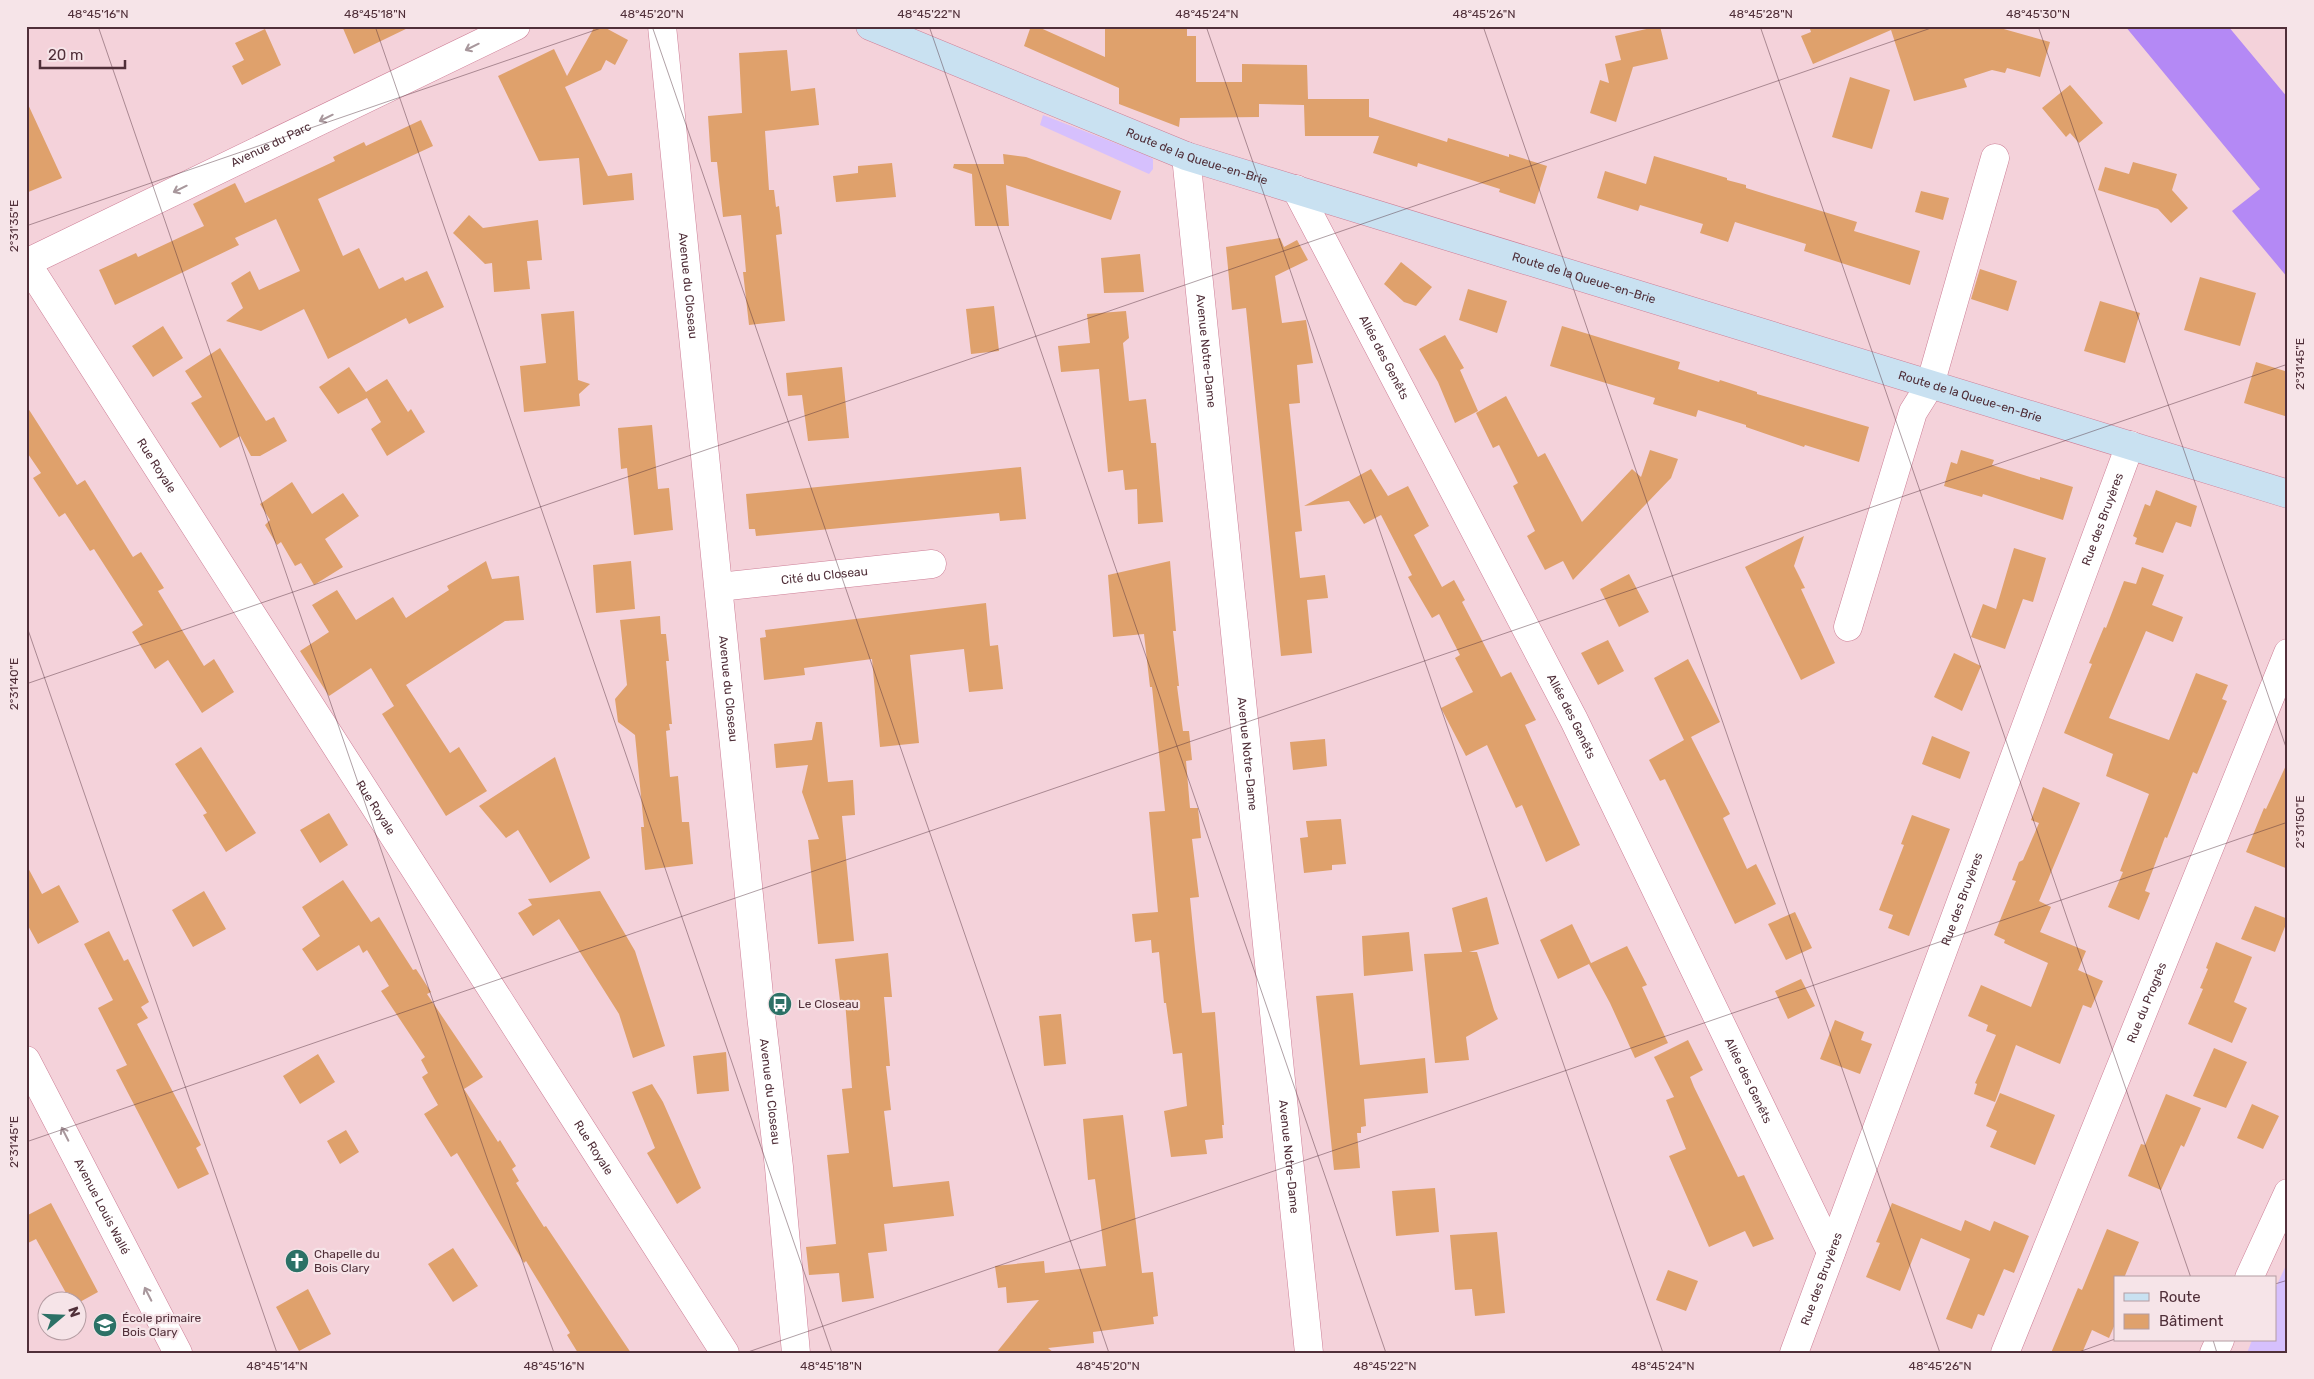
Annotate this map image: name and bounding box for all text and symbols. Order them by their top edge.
text: 48°45'16"N [67,7,129,21]
text: 48°45'18"N [344,7,406,21]
text: 48°45'20"N [620,7,684,21]
text: 48°45'22"N [897,7,961,21]
text: 48°45'24"N [1175,7,1239,21]
text: 48°45'26"N [1452,7,1516,21]
text: 48°45'28"N [1729,7,1793,21]
text: 48°45'30"N [2006,7,2070,21]
scale bar [40,38,125,70]
one-way arrow [465,43,480,53]
text: 20 m [48,46,83,64]
one-way arrow [319,114,334,123]
street label: Avenue du Parc [228,119,314,170]
street label: Route de la Queue-en-Brie [1124,125,1270,188]
one-way arrow [173,184,188,194]
text: 2°31'35"E [7,200,21,252]
street label: Avenue du Closeau [676,232,700,340]
street label: Route de la Queue-en-Brie [1510,249,1658,307]
street label: Avenue Notre-Dame [1193,293,1219,409]
street label: Allée des Genêts [1356,313,1412,402]
text: 2°31'45"E [2293,338,2307,390]
street label: Route de la Queue-en-Brie [1897,368,2044,425]
street label: Rue Royale [134,436,179,496]
street label: Rue des Bruyères [2079,471,2126,568]
street label: Cité du Closeau [780,564,868,587]
street label: Avenue du Closeau [716,635,741,743]
text: 2°31'40"E [7,658,21,710]
street label: Allée des Genêts [1544,672,1599,761]
street label: Avenue Notre-Dame [1235,696,1260,812]
street label: Rue Royale [353,778,398,838]
text: 2°31'50"E [2293,796,2307,848]
street label: Rue des Bruyères [1938,851,1986,947]
street label: Rue du Progrès [2124,960,2169,1045]
bus stop icon: Le Closeau [767,991,793,1017]
place label: Le Closeau [798,997,859,1011]
street label: Allée des Genêts [1722,1036,1775,1126]
street label: Avenue du Closeau [757,1038,783,1145]
street label: Avenue Notre-Dame [1276,1099,1302,1214]
text: 2°31'45"E [7,1116,21,1168]
street label: Rue Royale [571,1118,616,1178]
one-way arrow [60,1127,70,1142]
street label: Avenue Louis Wallé [71,1156,133,1257]
street label: Rue des Bruyères [1798,1231,1845,1327]
place label: Chapelle du Bois Clary [314,1247,380,1275]
church icon: Chapelle du Bois Clary [284,1248,310,1274]
legend [2114,1276,2276,1342]
one-way arrow [143,1287,152,1302]
text: Route [2159,1288,2201,1306]
north arrow [38,1292,88,1342]
text: N [64,1304,83,1319]
place label: École primaire Bois Clary [122,1311,202,1339]
school or university icon: École primaire Bois Clary [92,1312,118,1338]
text: Bâtiment [2159,1312,2223,1330]
text: 48°45'14"N [246,1359,308,1373]
text: 48°45'16"N [523,1359,585,1373]
text: 48°45'18"N [800,1359,862,1373]
text: 48°45'20"N [1076,1359,1140,1373]
text: 48°45'22"N [1353,1359,1417,1373]
text: 48°45'24"N [1631,1359,1695,1373]
text: 48°45'26"N [1908,1359,1972,1373]

